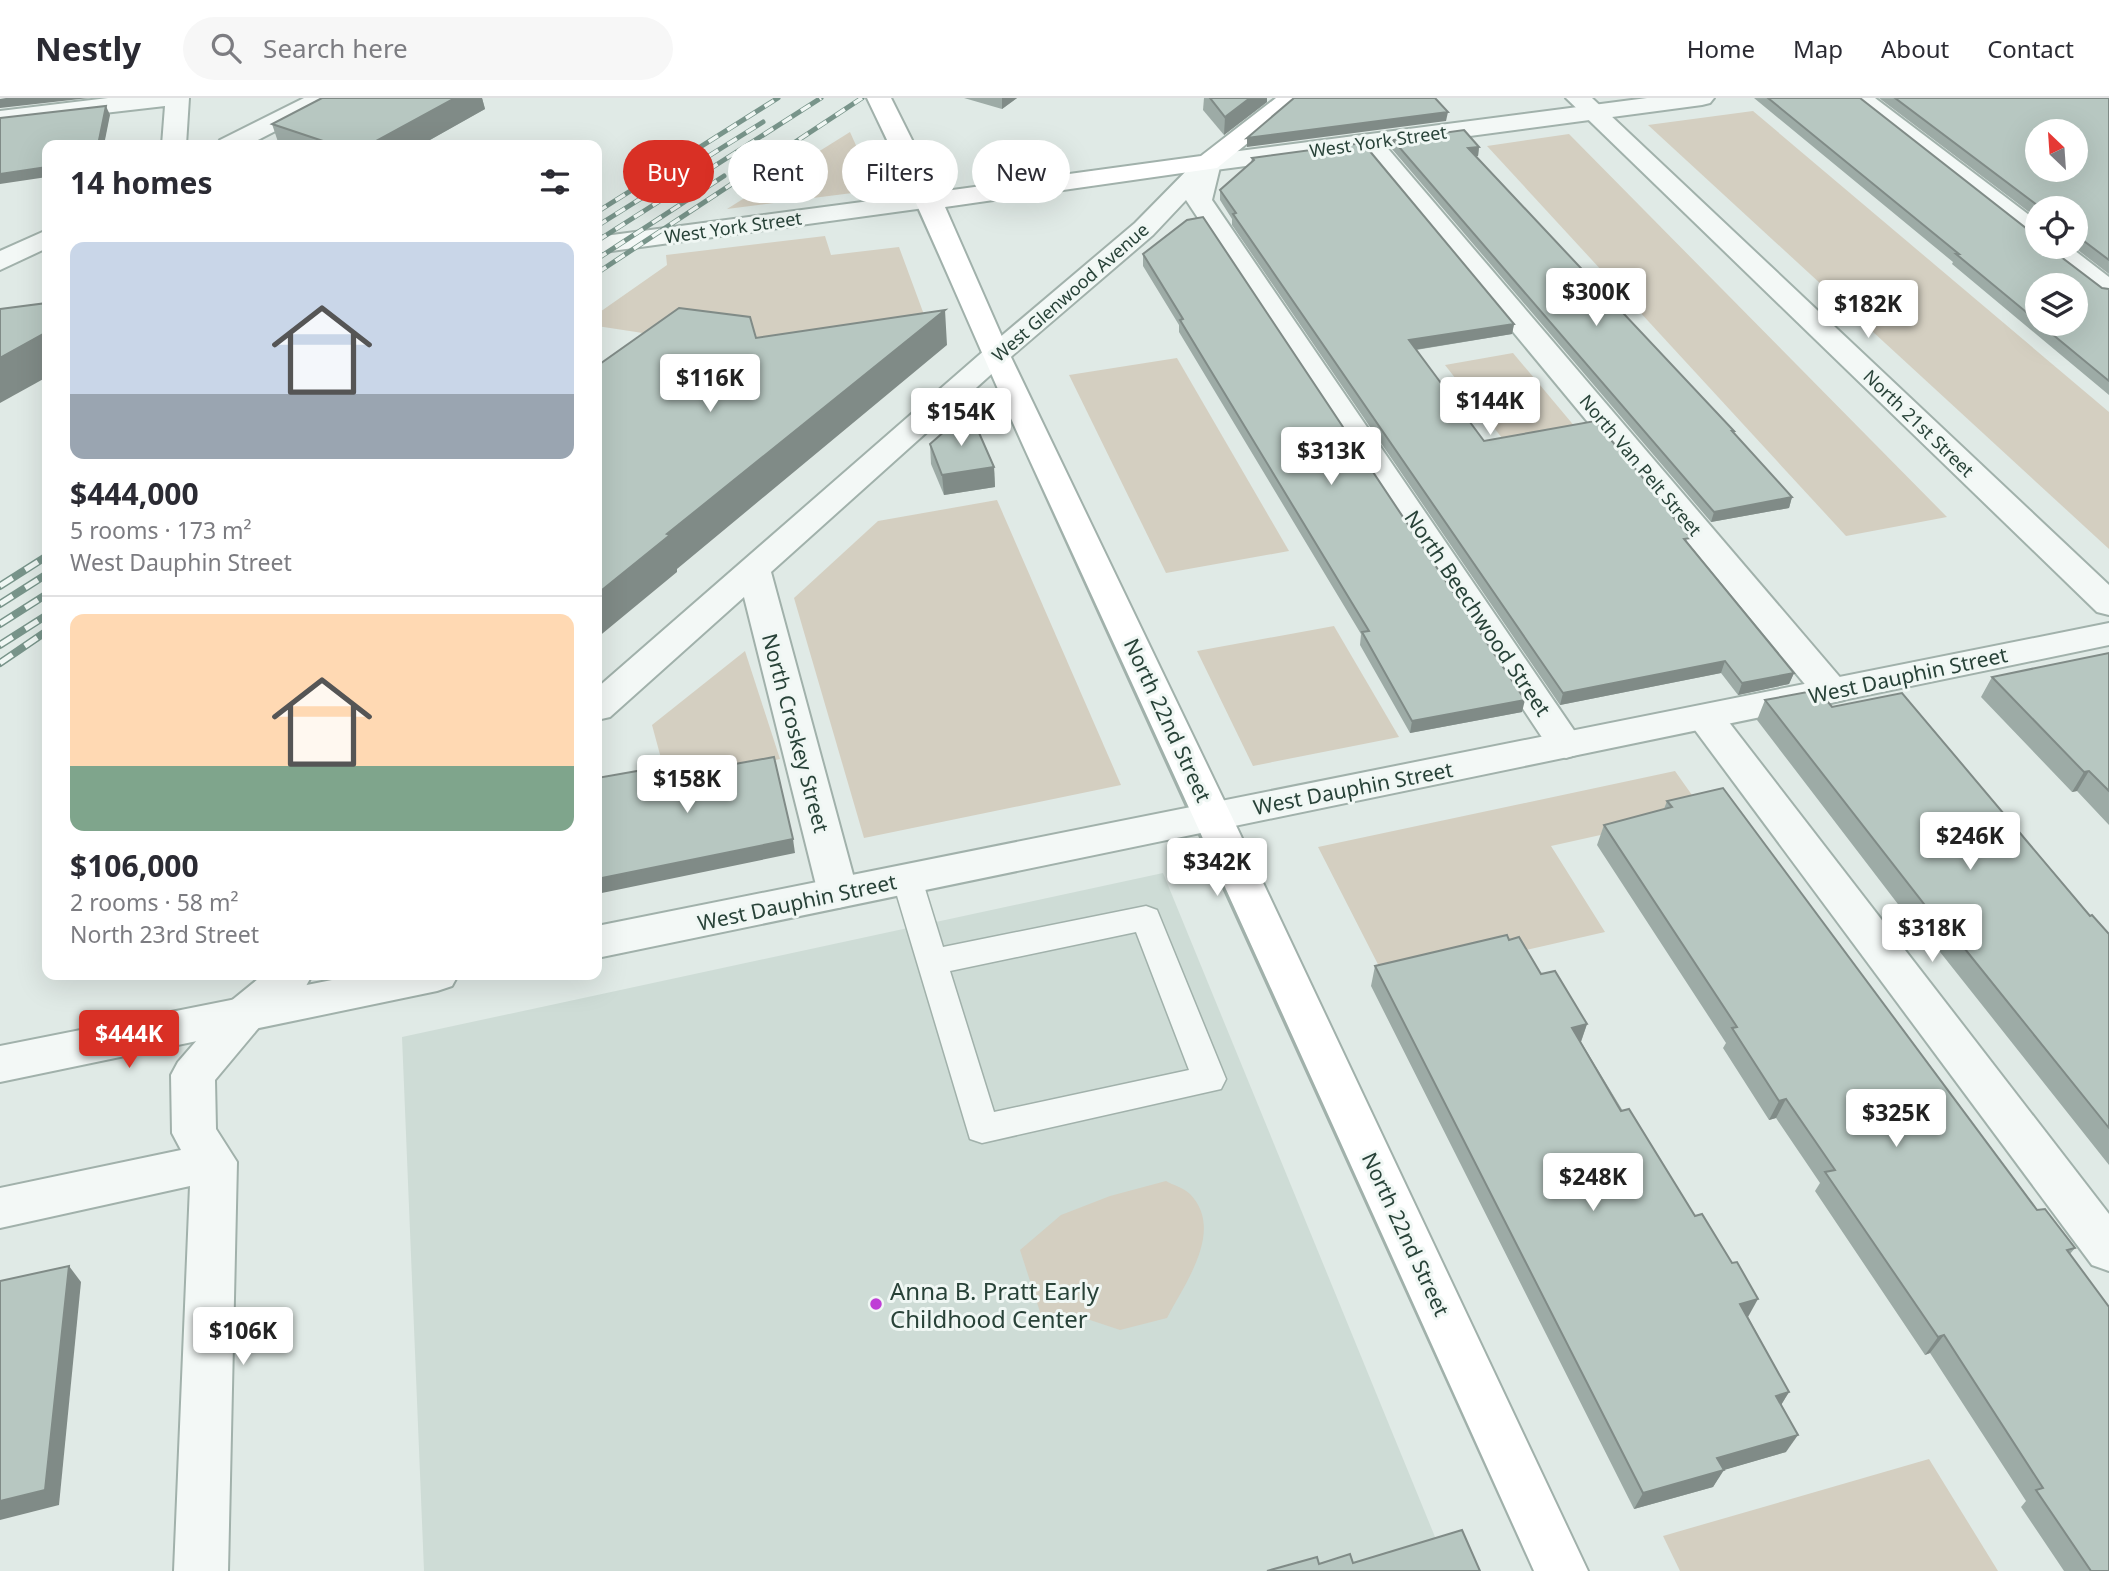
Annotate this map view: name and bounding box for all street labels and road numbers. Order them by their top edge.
street label: West York Street [1308,119,1449,163]
street label: West York Street [663,205,804,249]
street label: West Glenwood Avenue [987,217,1153,367]
street label: North 21st Street [1859,364,1980,482]
street label: North Van Pelt Street [1575,389,1708,541]
street label: North Beechwood Street [1399,505,1558,722]
street label: North Croskey Street [756,630,836,836]
street label: North 22nd Street [1118,634,1218,807]
street label: West Dauphin Street [1806,640,2010,710]
street label: West Dauphin Street [1251,755,1455,821]
street label: West Dauphin Street [695,867,899,937]
street label: North 22nd Street [1356,1148,1456,1321]

